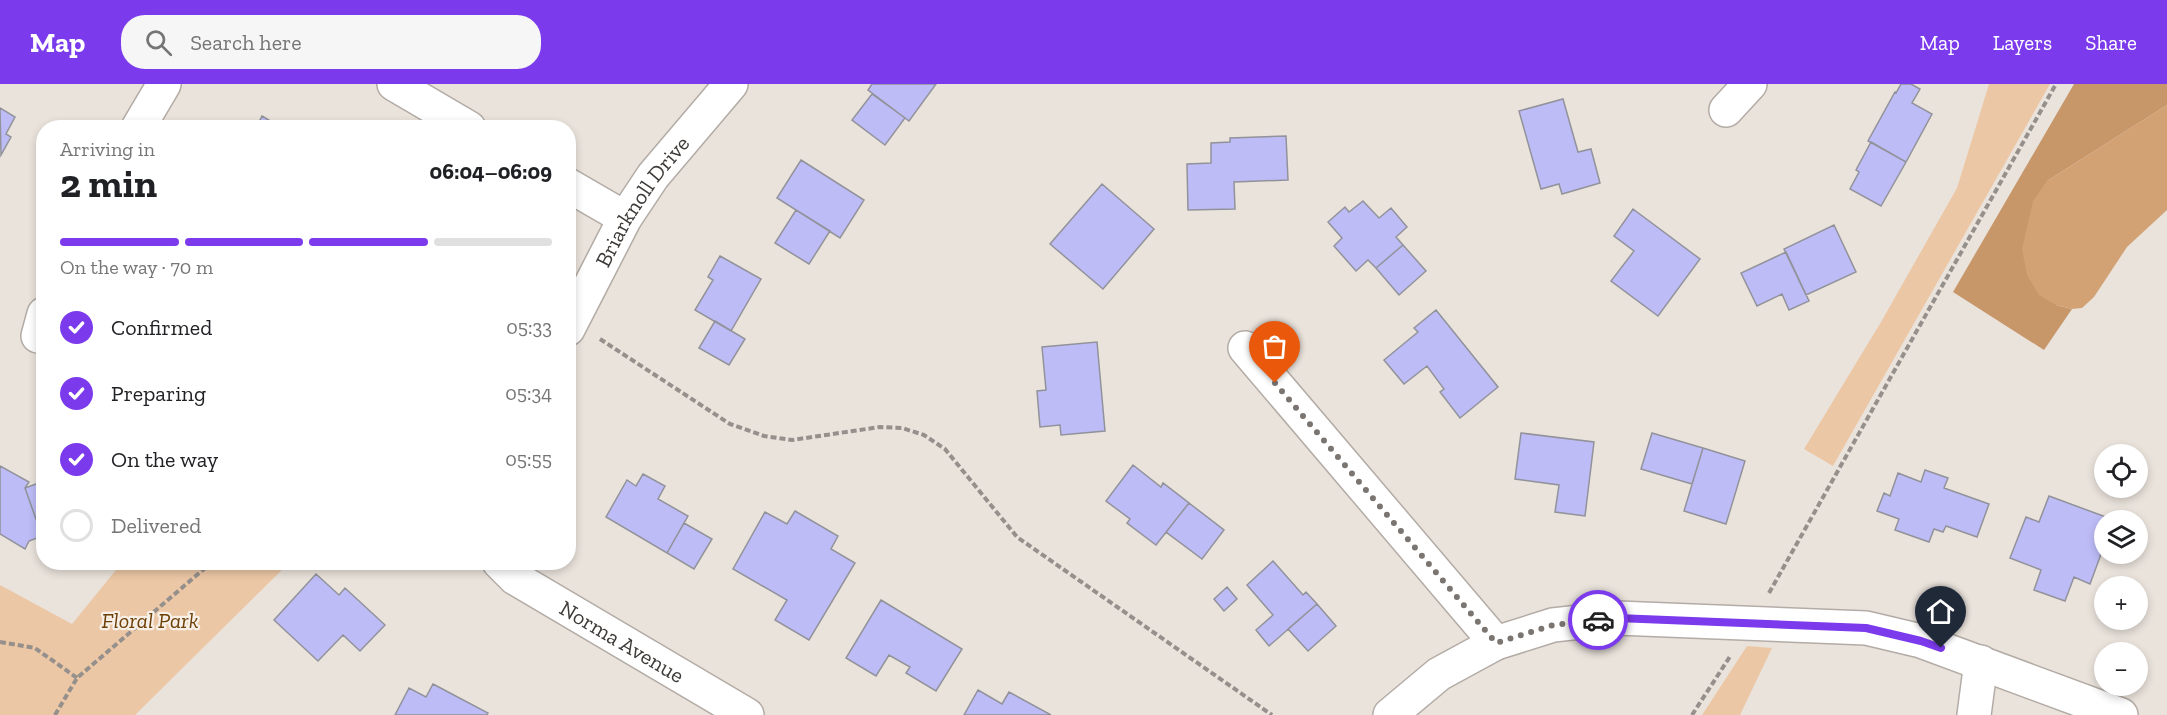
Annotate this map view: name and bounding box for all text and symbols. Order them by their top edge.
search box [121,15,541,69]
text: Map [30,26,85,59]
icon: search [142,26,175,59]
text: Search here [190,29,302,56]
text: Map [1920,30,1960,55]
text: Layers [1993,30,2052,55]
text: Share [2085,30,2137,55]
street label: Briarknoll Drive [589,130,695,272]
text: Arriving in [60,137,155,161]
text: 06:04–06:09 [430,158,552,185]
text: 2 min [60,160,157,207]
text: On the way · 70 m [60,255,213,279]
icon: check [60,311,93,344]
text: Confirmed [111,314,212,341]
text: 05:33 [506,315,552,339]
pin [1249,321,1300,383]
icon: bag [1258,330,1291,363]
icon: check [60,377,93,410]
text: Preparing [111,380,206,407]
text: 05:34 [505,381,552,405]
icon: check [60,443,93,476]
map controls [2094,444,2148,696]
button: locate [2094,444,2148,498]
text: On the way [111,446,218,473]
text: 05:55 [505,447,552,471]
button: layers [2094,510,2148,564]
text: Delivered [111,512,201,539]
button: + [2094,576,2148,630]
pin [1915,586,1966,648]
courier [1568,590,1628,650]
street label: Norma Avenue [555,594,689,689]
icon: home [1924,595,1957,628]
icon: car [1582,604,1615,637]
park label: Floral Park [102,607,199,634]
button: − [2094,642,2148,696]

